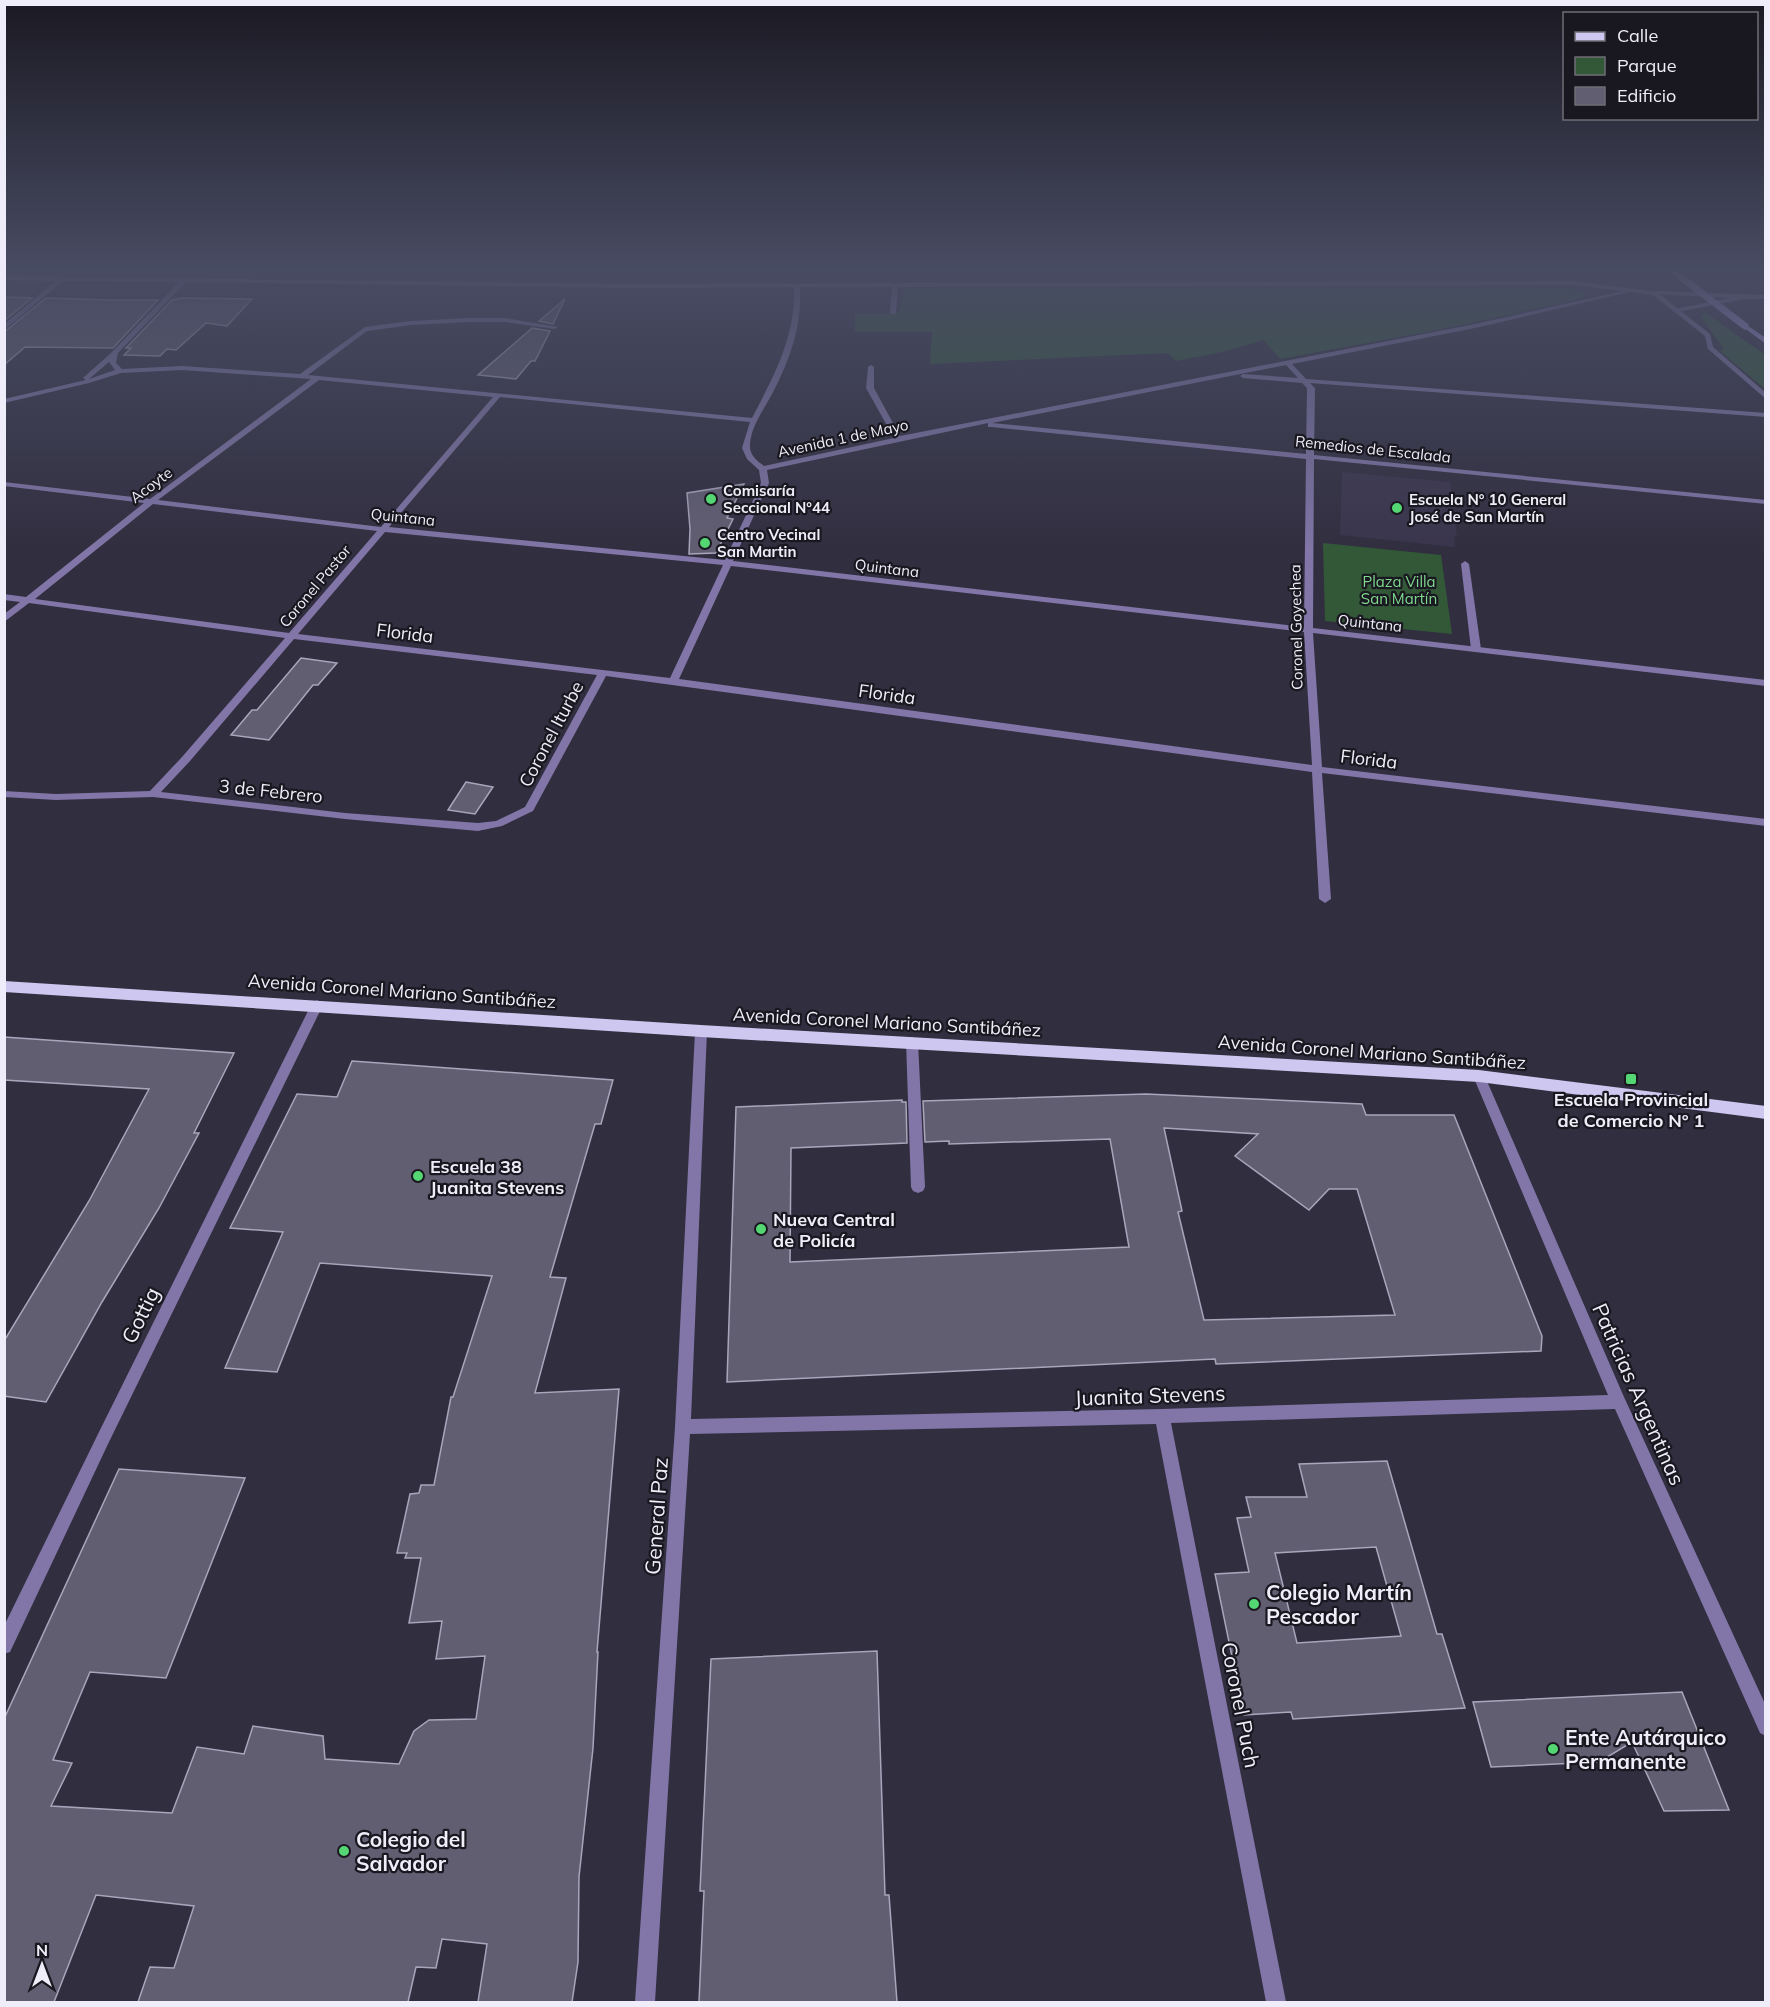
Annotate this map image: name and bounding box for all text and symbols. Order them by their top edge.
legend [1563,12,1758,120]
text: Calle [1617,24,1658,47]
text: Parque [1617,54,1676,77]
text: Edificio [1617,84,1676,107]
street label: Avenida 1 de Mayo [776,415,910,461]
street label: Remedios de Escalada [1294,431,1452,467]
street label: Acoyte [126,463,176,507]
place label: Comisaría Seccional N°44 [723,481,830,517]
place label: Escuela N° 10 General José de San Martín [1409,490,1566,526]
marker: Comisaría Seccional N°44 [704,492,718,506]
marker: Escuela N° 10 General José de San Martín [1390,501,1404,515]
street label: Quintana [370,504,436,530]
place label: Centro Vecinal San Martin [717,525,820,561]
marker: Centro Vecinal San Martin [698,536,712,550]
street label: Coronel Pastor [275,541,355,631]
street label: Quintana [854,555,920,581]
street label: Coronel Goyechea [1285,564,1307,690]
park label: Plaza Villa San Martín [1361,572,1437,608]
street label: Quintana [1337,610,1403,636]
street label: Florida [375,618,435,648]
street label: Coronel Iturbe [514,677,588,791]
street label: Florida [857,679,917,709]
street label: Florida [1339,744,1399,774]
street label: 3 de Febrero [218,774,324,808]
street label: Avenida Coronel Mariano Santibáñez [247,969,557,1013]
street label: Avenida Coronel Mariano Santibáñez [732,1002,1042,1042]
street label: Avenida Coronel Mariano Santibáñez [1217,1030,1527,1074]
marker: Escuela Provincial de Comercio N° 1 [1624,1072,1638,1086]
place label: Escuela Provincial de Comercio N° 1 [1554,1088,1708,1132]
place label: Escuela 38 Juanita Stevens [430,1155,564,1199]
marker: Escuela 38 Juanita Stevens [411,1169,425,1183]
place label: Nueva Central de Policía [773,1208,895,1252]
marker: Nueva Central de Policía [754,1222,768,1236]
street label: Gottig [115,1283,165,1347]
street label: Patricias Argentinas [1587,1299,1691,1489]
street label: Juanita Stevens [1074,1379,1226,1411]
street label: General Paz [639,1456,673,1576]
place label: Colegio Martín Pescador [1266,1579,1412,1629]
marker: Colegio Martín Pescador [1247,1597,1261,1611]
street label: Coronel Puch [1216,1640,1266,1770]
place label: Ente Autárquico Permanente [1565,1724,1726,1774]
marker: Ente Autárquico Permanente [1546,1742,1560,1756]
place label: Colegio del Salvador [356,1826,466,1876]
marker: Colegio del Salvador [337,1844,351,1858]
north arrow [12,1935,72,1995]
text: N [36,1940,48,1960]

